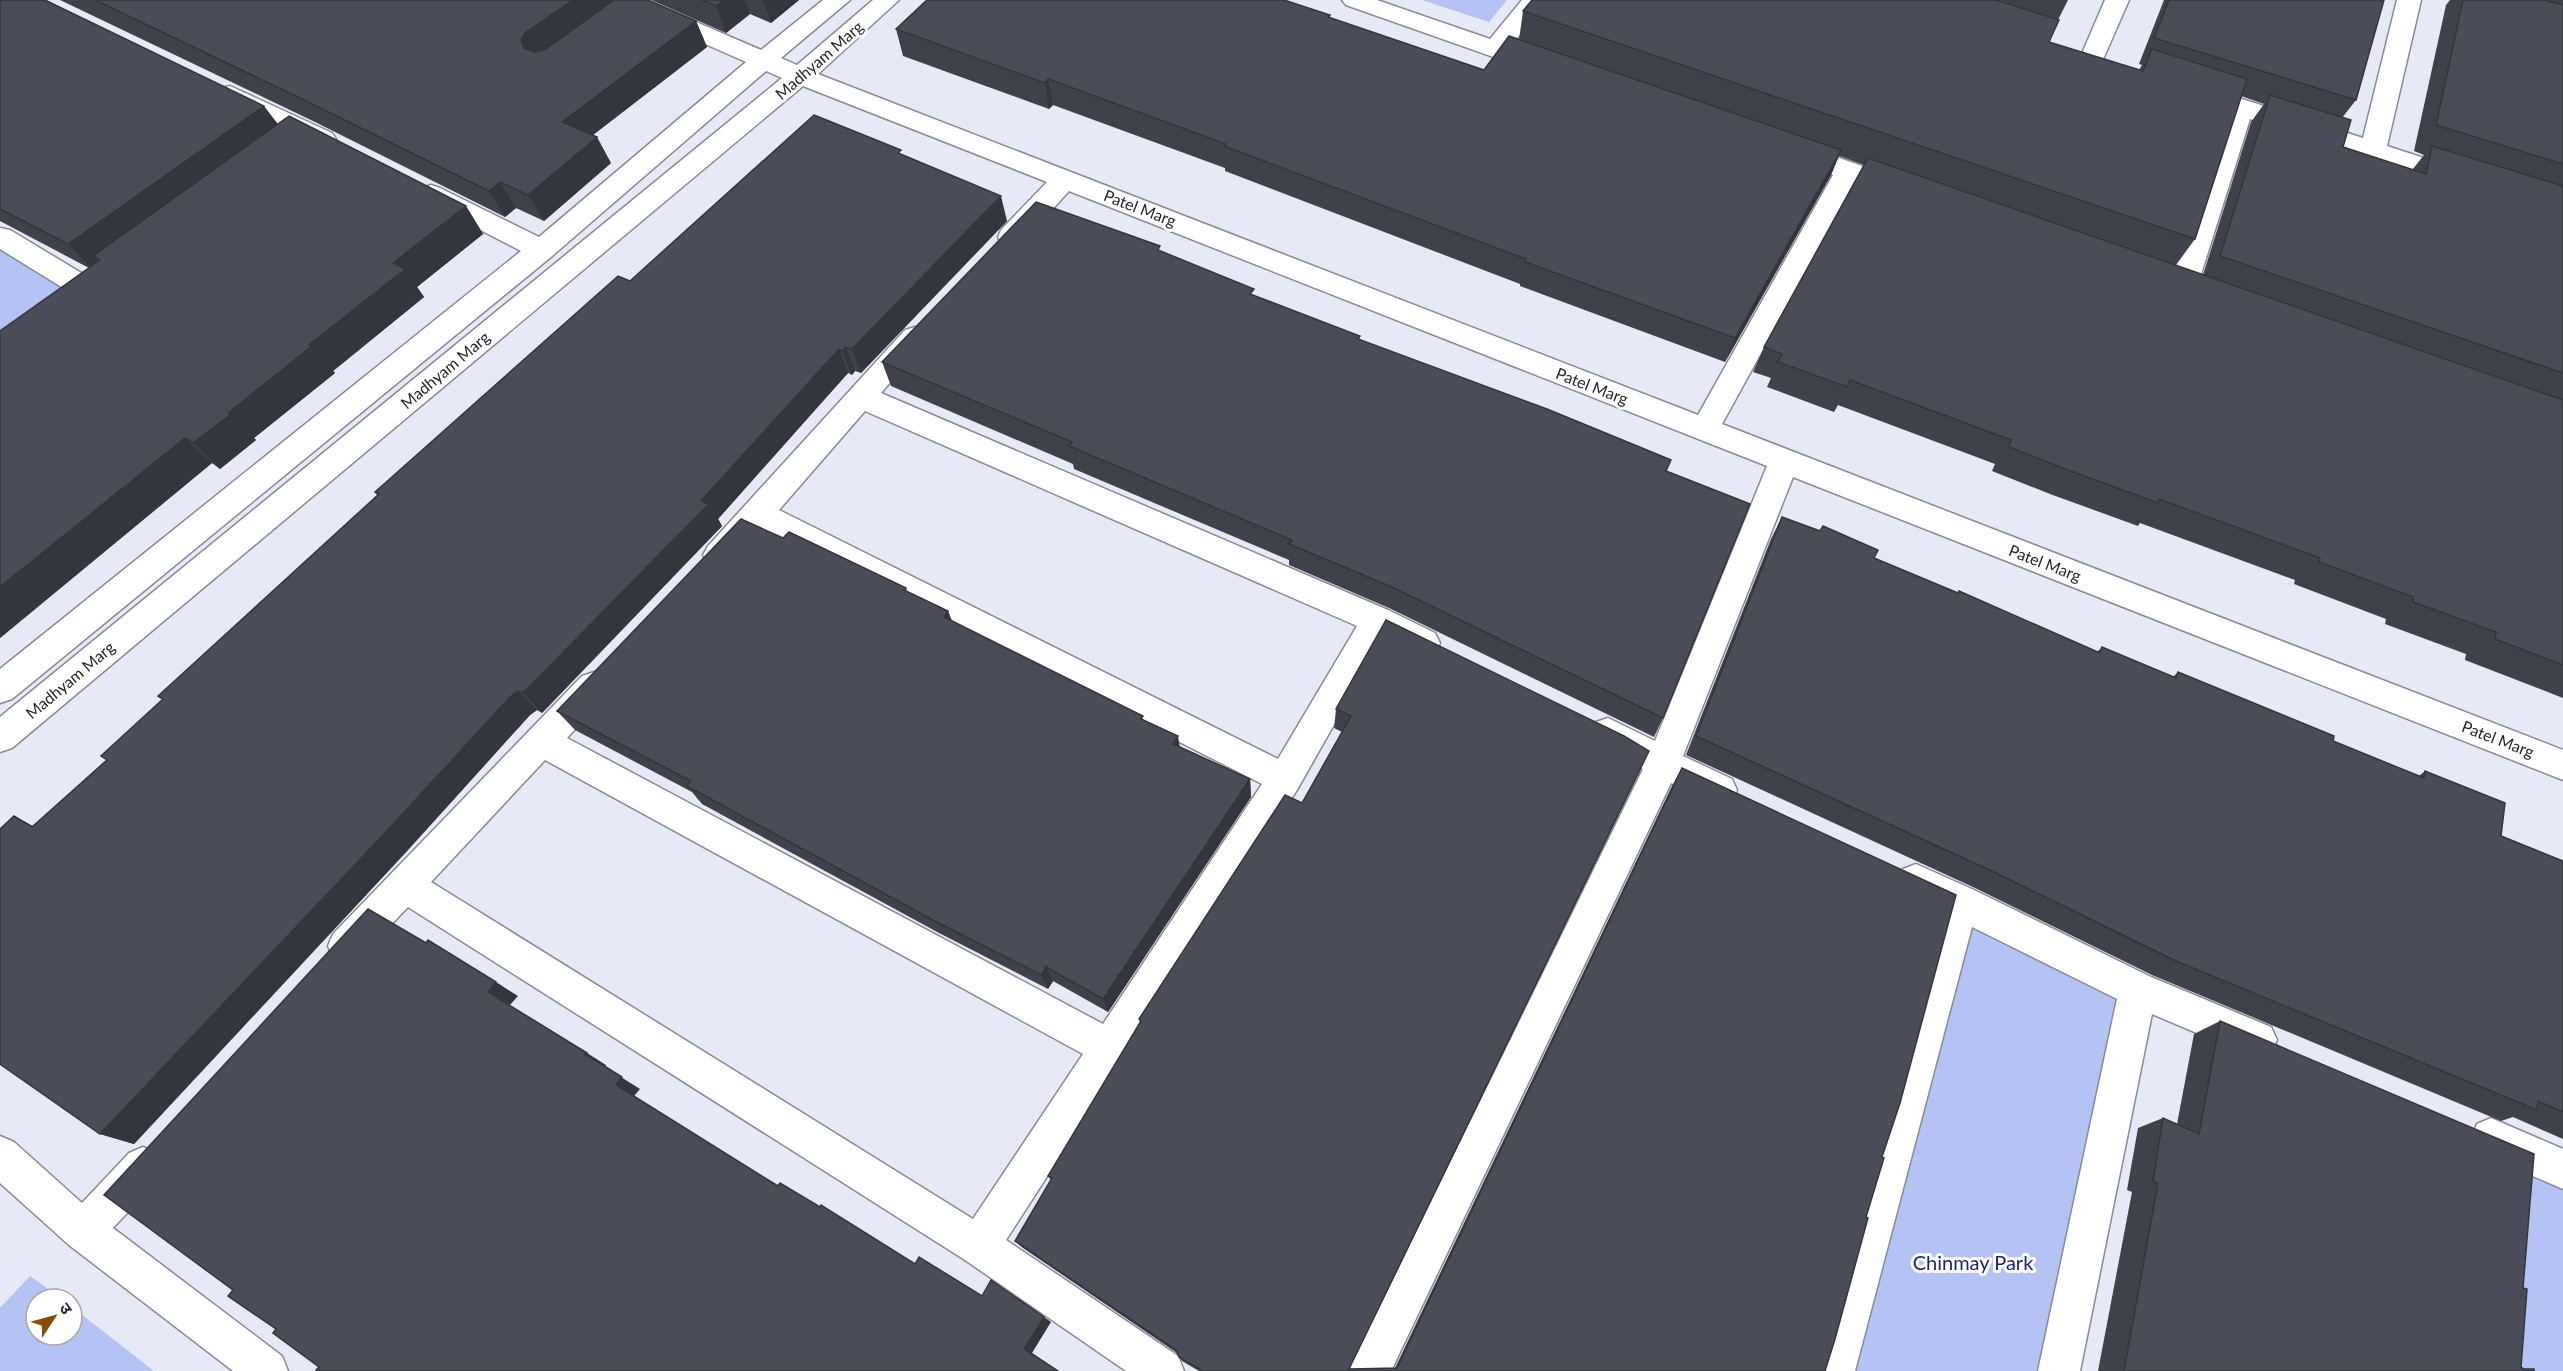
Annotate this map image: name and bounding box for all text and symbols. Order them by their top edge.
street label: Madhyam Marg [771,16,866,103]
street label: Patel Marg [1101,185,1179,230]
street label: Madhyam Marg [396,327,493,412]
street label: Patel Marg [1553,363,1631,408]
street label: Patel Marg [2006,540,2084,585]
street label: Madhyam Marg [21,637,118,722]
street label: Patel Marg [2459,716,2537,761]
park label: Chinmay Park [1913,1250,2034,1274]
north arrow [24,1287,84,1347]
text: उ [56,1299,77,1318]

